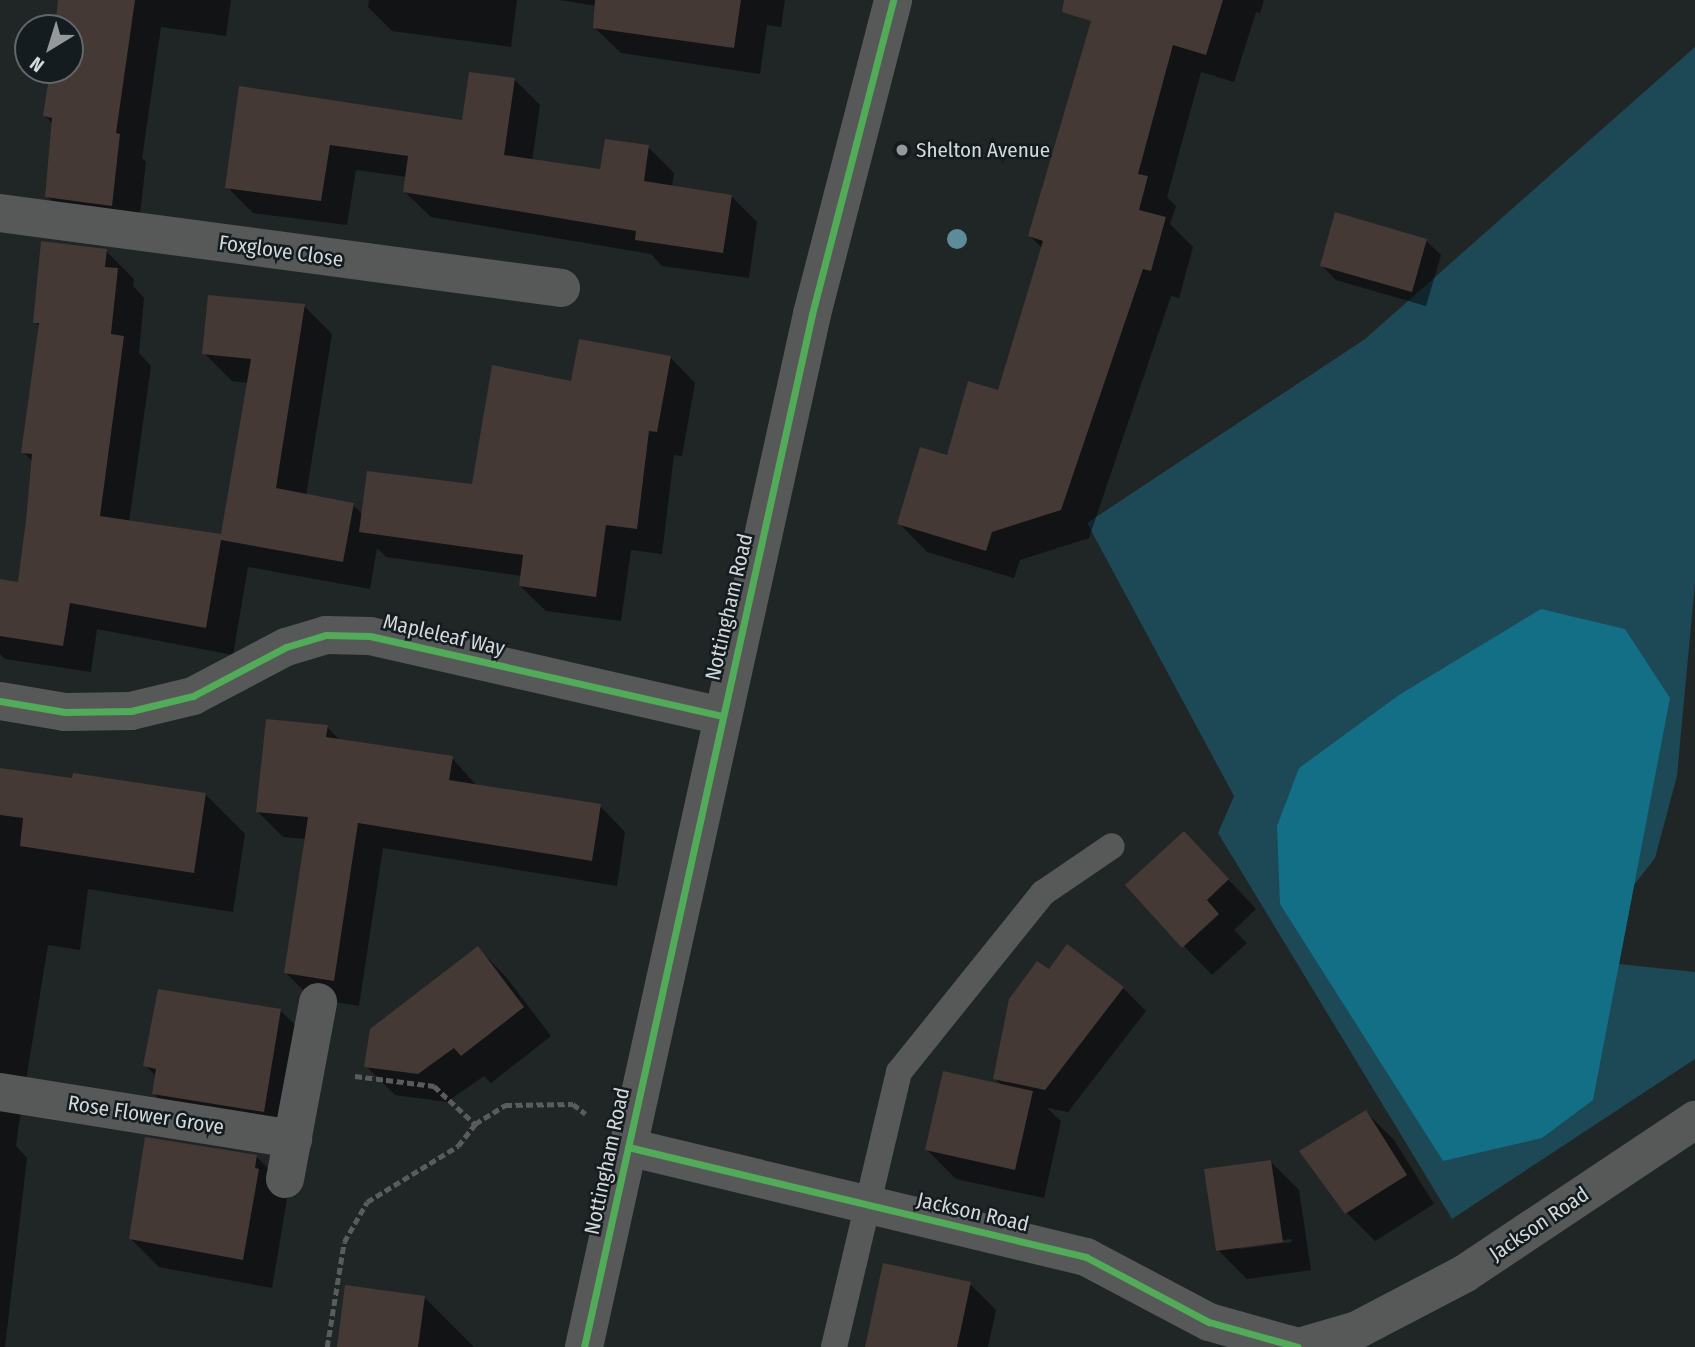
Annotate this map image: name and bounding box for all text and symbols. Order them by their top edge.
north arrow [14,14,84,84]
text: N [25,52,49,77]
place label: Shelton Avenue [916,137,1050,163]
marker: Shelton Avenue [894,142,910,158]
street label: Foxglove Close [217,230,345,272]
street label: Nottingham Road [700,531,758,683]
street label: Mapleleaf Way [381,609,507,661]
street label: Nottingham Road [579,1085,635,1237]
street label: Rose Flower Grove [66,1090,226,1140]
street label: Jackson Road [1485,1182,1593,1266]
street label: Jackson Road [915,1187,1031,1237]

